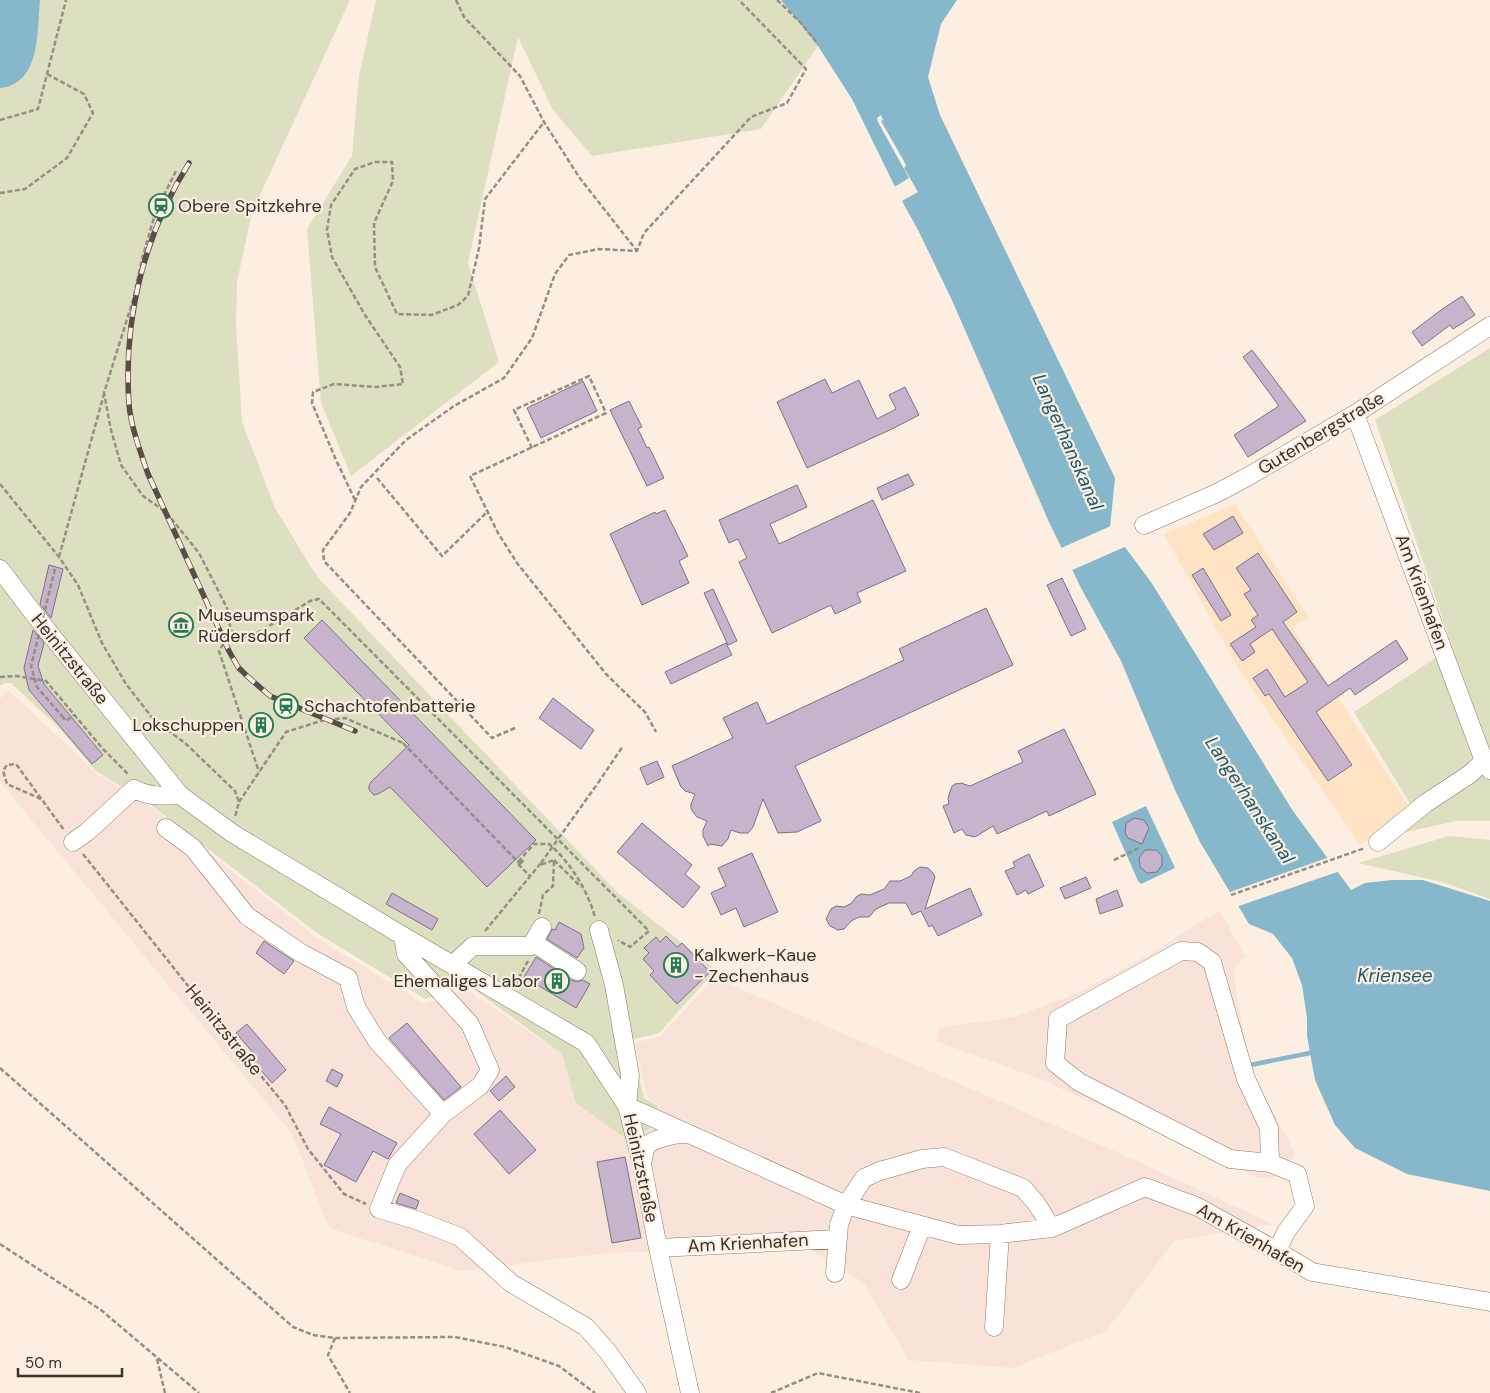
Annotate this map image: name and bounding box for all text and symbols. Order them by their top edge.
station icon: Obere Spitzkehre [148,193,174,219]
place label: Obere Spitzkehre [178,194,322,218]
water label: Langerhanskanal [1027,370,1110,515]
street label: Gutenbergstraße [1253,386,1389,480]
street label: Am Krienhafen [1390,531,1454,653]
place label: Museumspark Rüdersdorf [198,603,315,648]
street label: Heinitzstraße [26,608,114,710]
museum icon: Museumspark Rüdersdorf [168,612,194,638]
station icon: Schachtofenbatterie [273,693,299,719]
place label: Schachtofenbatterie [304,694,475,718]
building icon: Lokschuppen [248,712,274,738]
place label: Lokschuppen [133,713,244,737]
water label: Langerhanskanal [1200,732,1301,869]
place label: Kalkwerk-Kaue - Zechenhaus [694,943,817,988]
building icon: Kalkwerk-Kaue - Zechenhaus [663,952,689,978]
water label: Kriensee [1357,963,1433,988]
building icon: Ehemaliges Labor [544,968,570,994]
place label: Ehemaliges Labor [393,969,540,993]
street label: Heinitzstraße [180,979,268,1081]
street label: Heinitzstraße [618,1111,664,1225]
street label: Am Krienhafen [1192,1197,1310,1279]
street label: Am Krienhafen [687,1228,809,1258]
scale bar [18,1346,121,1378]
text: 50 m [25,1353,62,1373]

